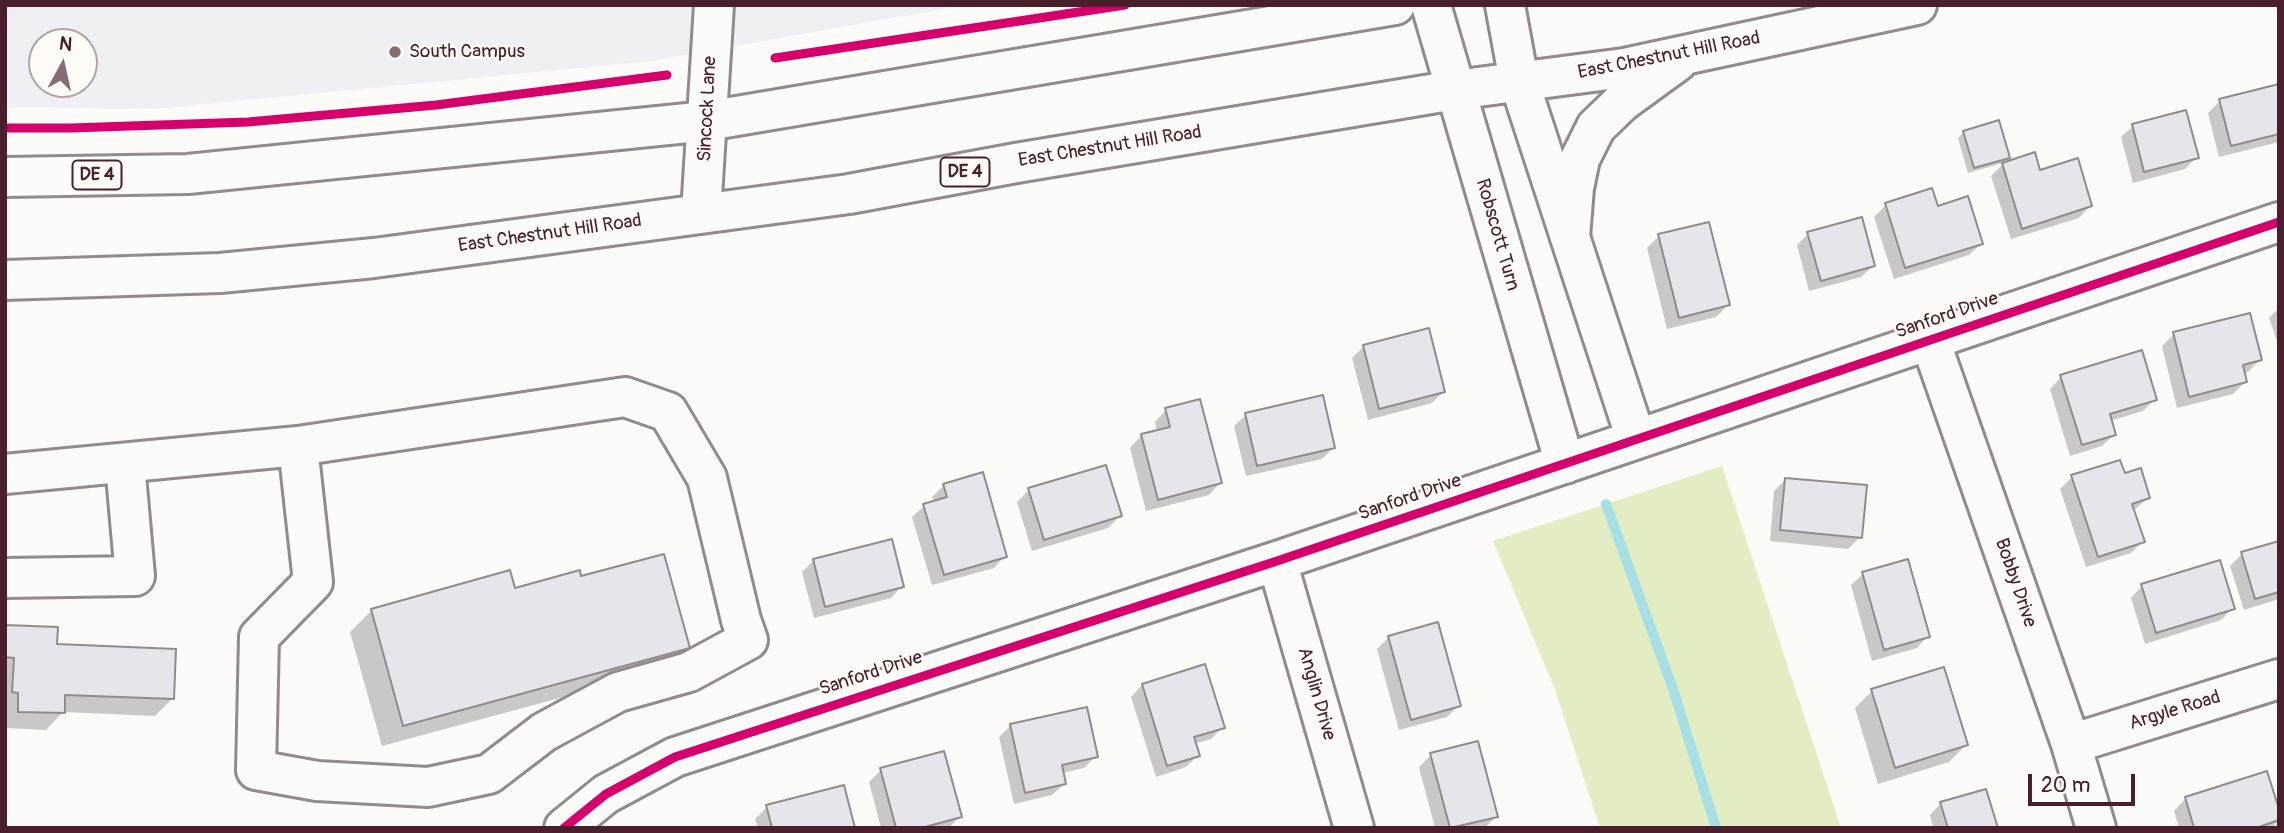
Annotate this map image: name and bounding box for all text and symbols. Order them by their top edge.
street label: East Chestnut Hill Road [1576,27,1762,85]
north arrow [28,28,98,98]
text: N [58,31,74,57]
place label: South Campus [409,41,525,63]
marker: South Campus [387,44,403,60]
street label: Sincock Lane [694,56,722,162]
street label: East Chestnut Hill Road [1017,121,1203,173]
road number: DE 4 [940,158,990,187]
road number: DE 4 [72,160,122,190]
street label: Robscott Turn [1470,176,1524,294]
street label: East Chestnut Hill Road [457,210,643,258]
street label: Sanford Drive [1893,288,2001,344]
street label: Sanford Drive [1356,470,1464,526]
street label: Bobby Drive [1989,536,2041,630]
street label: Anglin Drive [1292,645,1340,743]
street label: Sanford Drive [816,647,926,701]
street label: Argyle Road [2127,686,2223,736]
scale bar [2032,760,2139,804]
text: 20 m [2041,772,2090,799]

